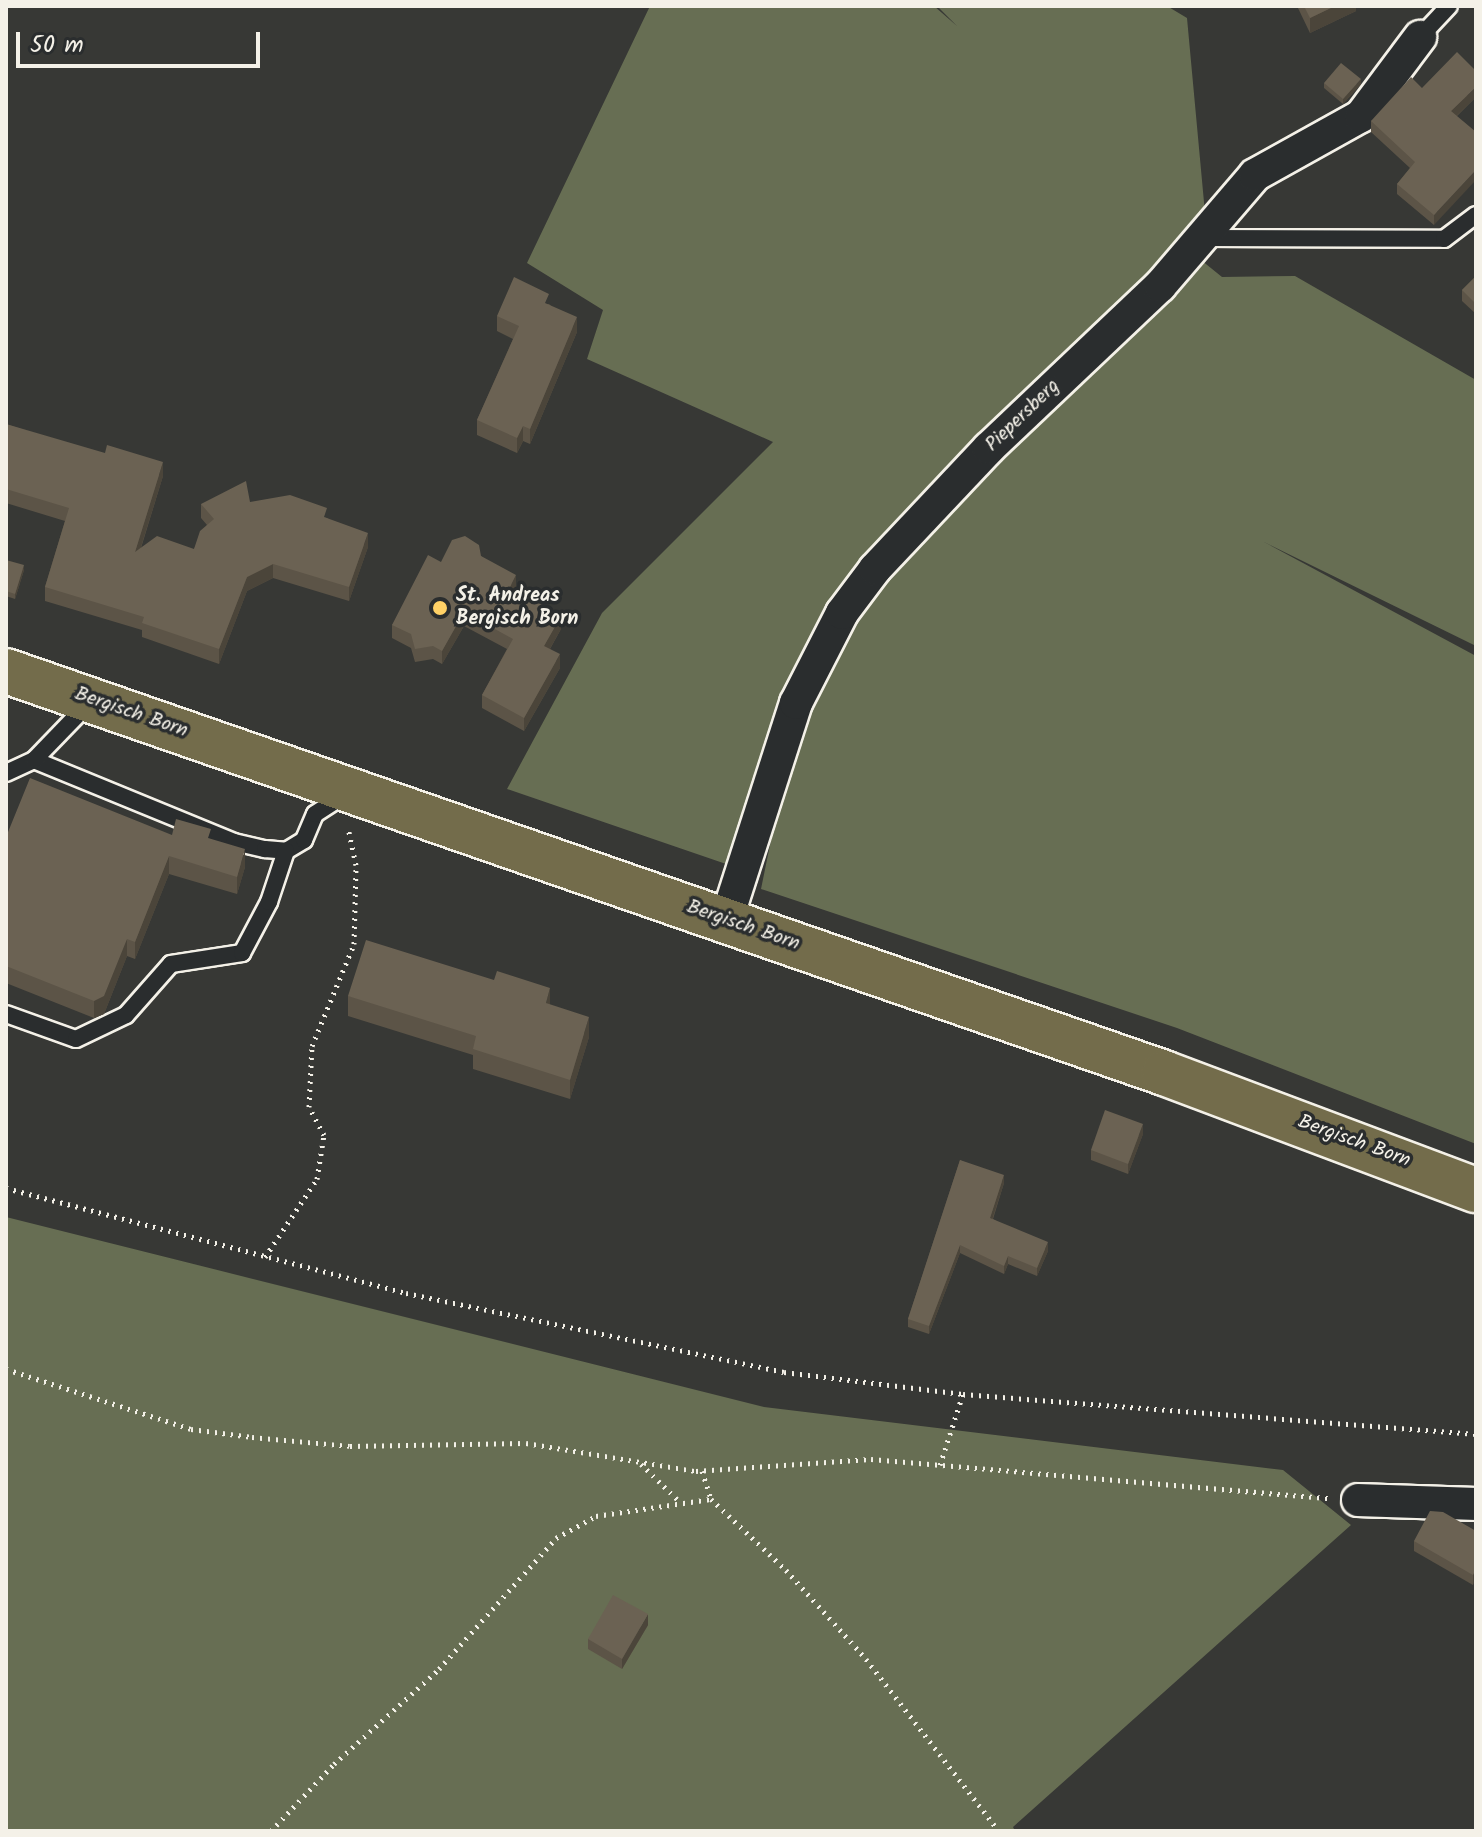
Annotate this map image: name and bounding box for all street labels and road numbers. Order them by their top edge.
street label: Piepersberg [981,375,1065,457]
street label: Bergisch Born [71,682,191,744]
street label: Bergisch Born [683,895,803,957]
street label: Bergisch Born [1295,1111,1413,1173]

